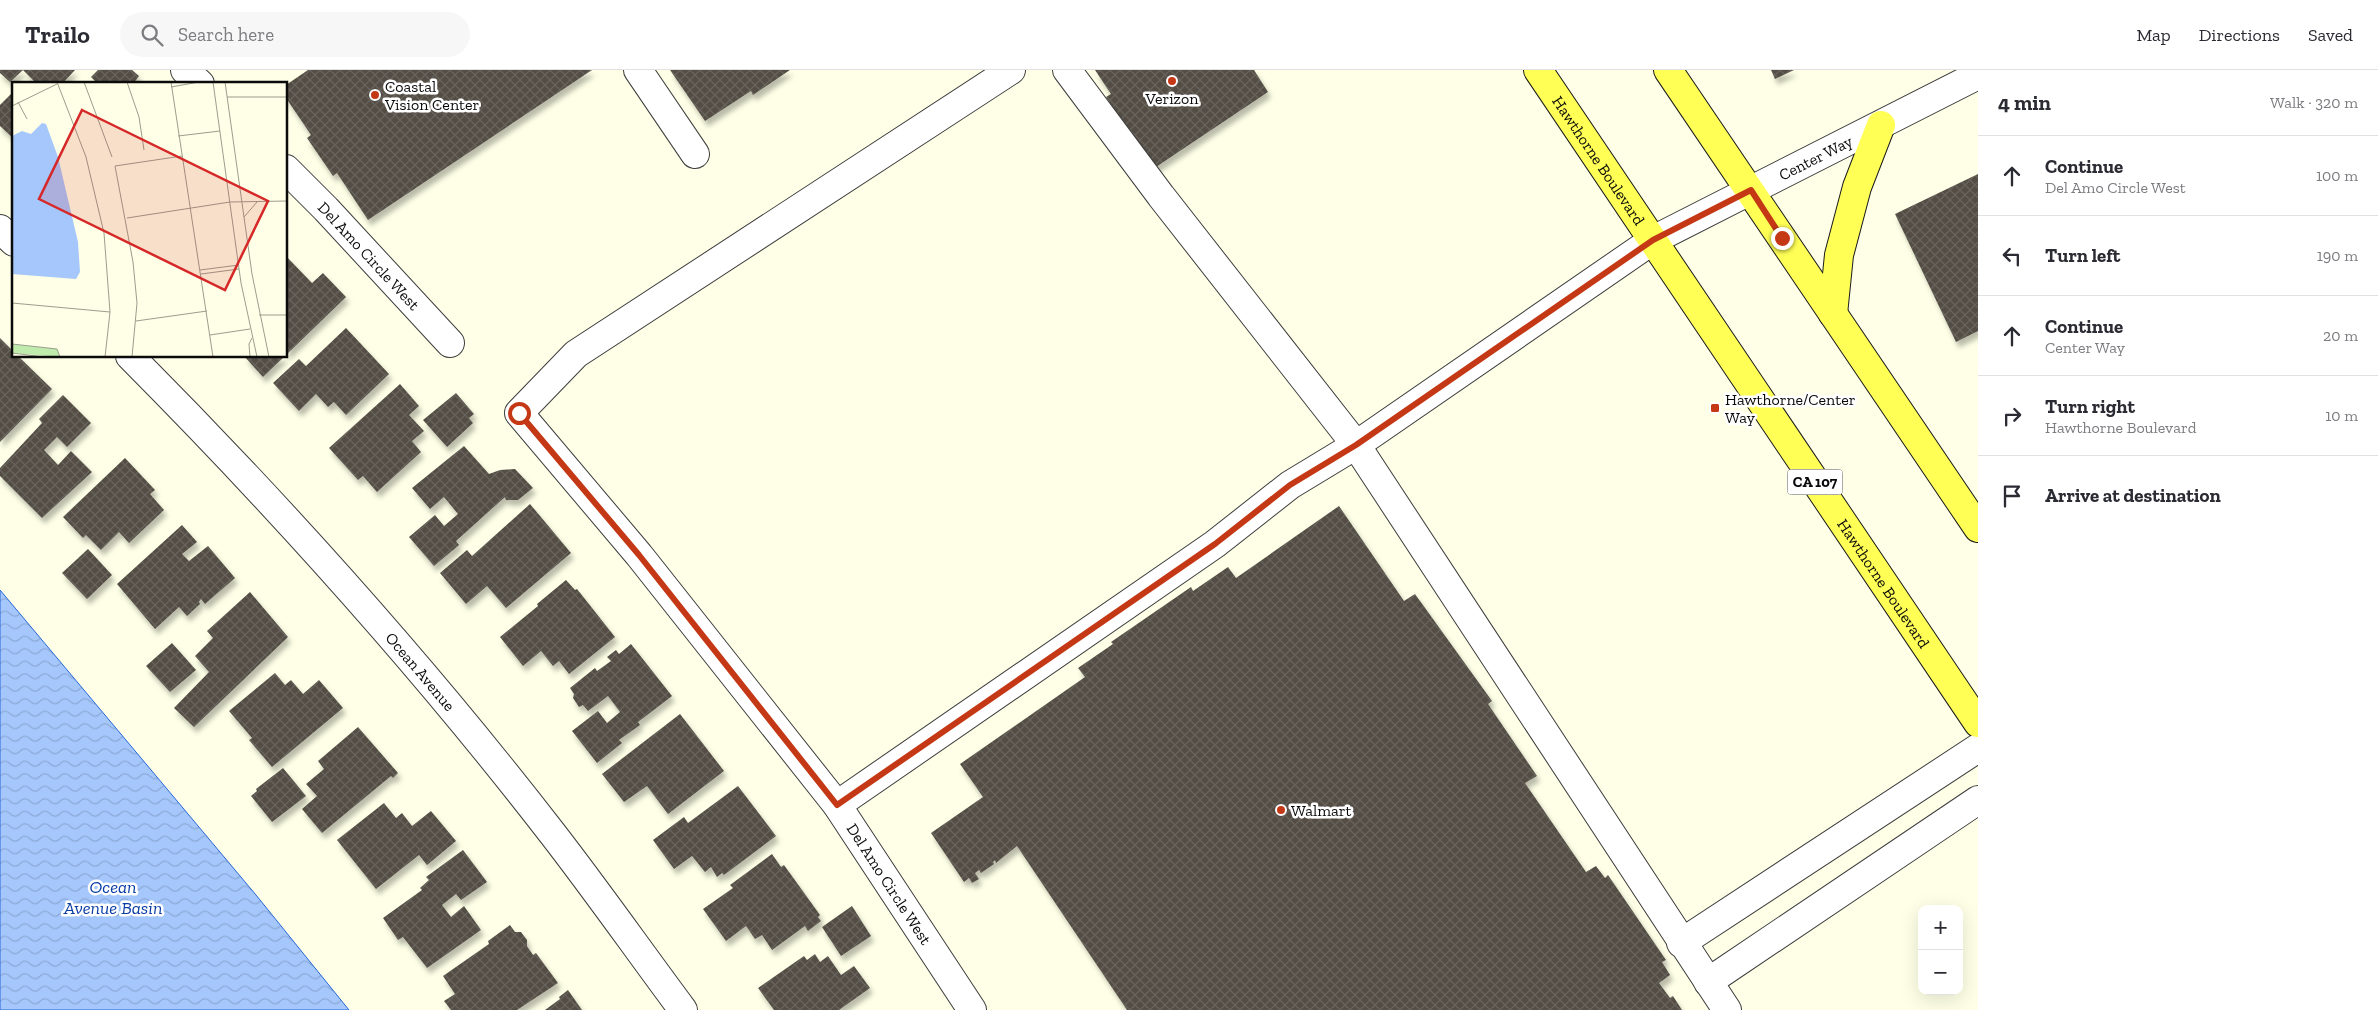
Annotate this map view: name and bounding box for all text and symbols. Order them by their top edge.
search box [120,12,470,57]
text: Trailo [25,20,90,49]
icon: search [138,21,166,49]
text: Search here [178,23,274,46]
text: Map [2136,24,2171,46]
text: Directions [2199,24,2280,46]
text: Saved [2308,24,2353,46]
marker: Verizon [1166,75,1178,87]
place label: Coastal Vision Center [384,77,480,114]
inset map [12,82,288,358]
marker: Coastal Vision Center [369,89,381,101]
place label: Verizon [1145,89,1199,108]
text: 4 min [1998,90,2051,115]
street label: Hawthorne Boulevard [1549,92,1649,229]
text: Walk · 320 m [2270,93,2358,112]
street label: Center Way [1775,131,1856,184]
text: Continue [2045,155,2123,178]
icon: ahead [1998,162,2026,190]
text: 100 m [2316,166,2358,185]
text: Del Amo Circle West [2045,178,2186,197]
street label: Del Amo Circle West [314,197,424,314]
route end [1771,227,1794,250]
icon: left [1998,242,2026,270]
text: Turn left [2045,244,2120,267]
text: 190 m [2317,246,2358,265]
text: Continue [2045,315,2123,338]
icon: ahead [1998,322,2026,350]
text: 20 m [2323,326,2358,345]
text: Center Way [2045,338,2125,357]
place label: Hawthorne/Center Way [1725,390,1856,427]
text: Turn right [2045,395,2135,418]
route start [508,402,531,425]
marker: Hawthorne/Center Way [1709,402,1721,414]
icon: right [1998,402,2026,430]
text: 10 m [2325,406,2358,425]
text: Hawthorne Boulevard [2045,418,2196,437]
road number: CA 107 [1788,470,1842,494]
icon: arrive [1998,482,2026,510]
text: Arrive at destination [2045,484,2221,507]
street label: Hawthorne Boulevard [1834,515,1934,652]
street label: Ocean Avenue [382,628,459,715]
place label: Walmart [1291,801,1351,820]
marker: Walmart [1275,804,1287,816]
street label: Del Amo Circle West [843,820,935,948]
water label: Ocean Avenue Basin [63,876,162,919]
map controls [1918,905,1963,995]
button: + [1918,905,1963,950]
button: − [1918,950,1963,995]

